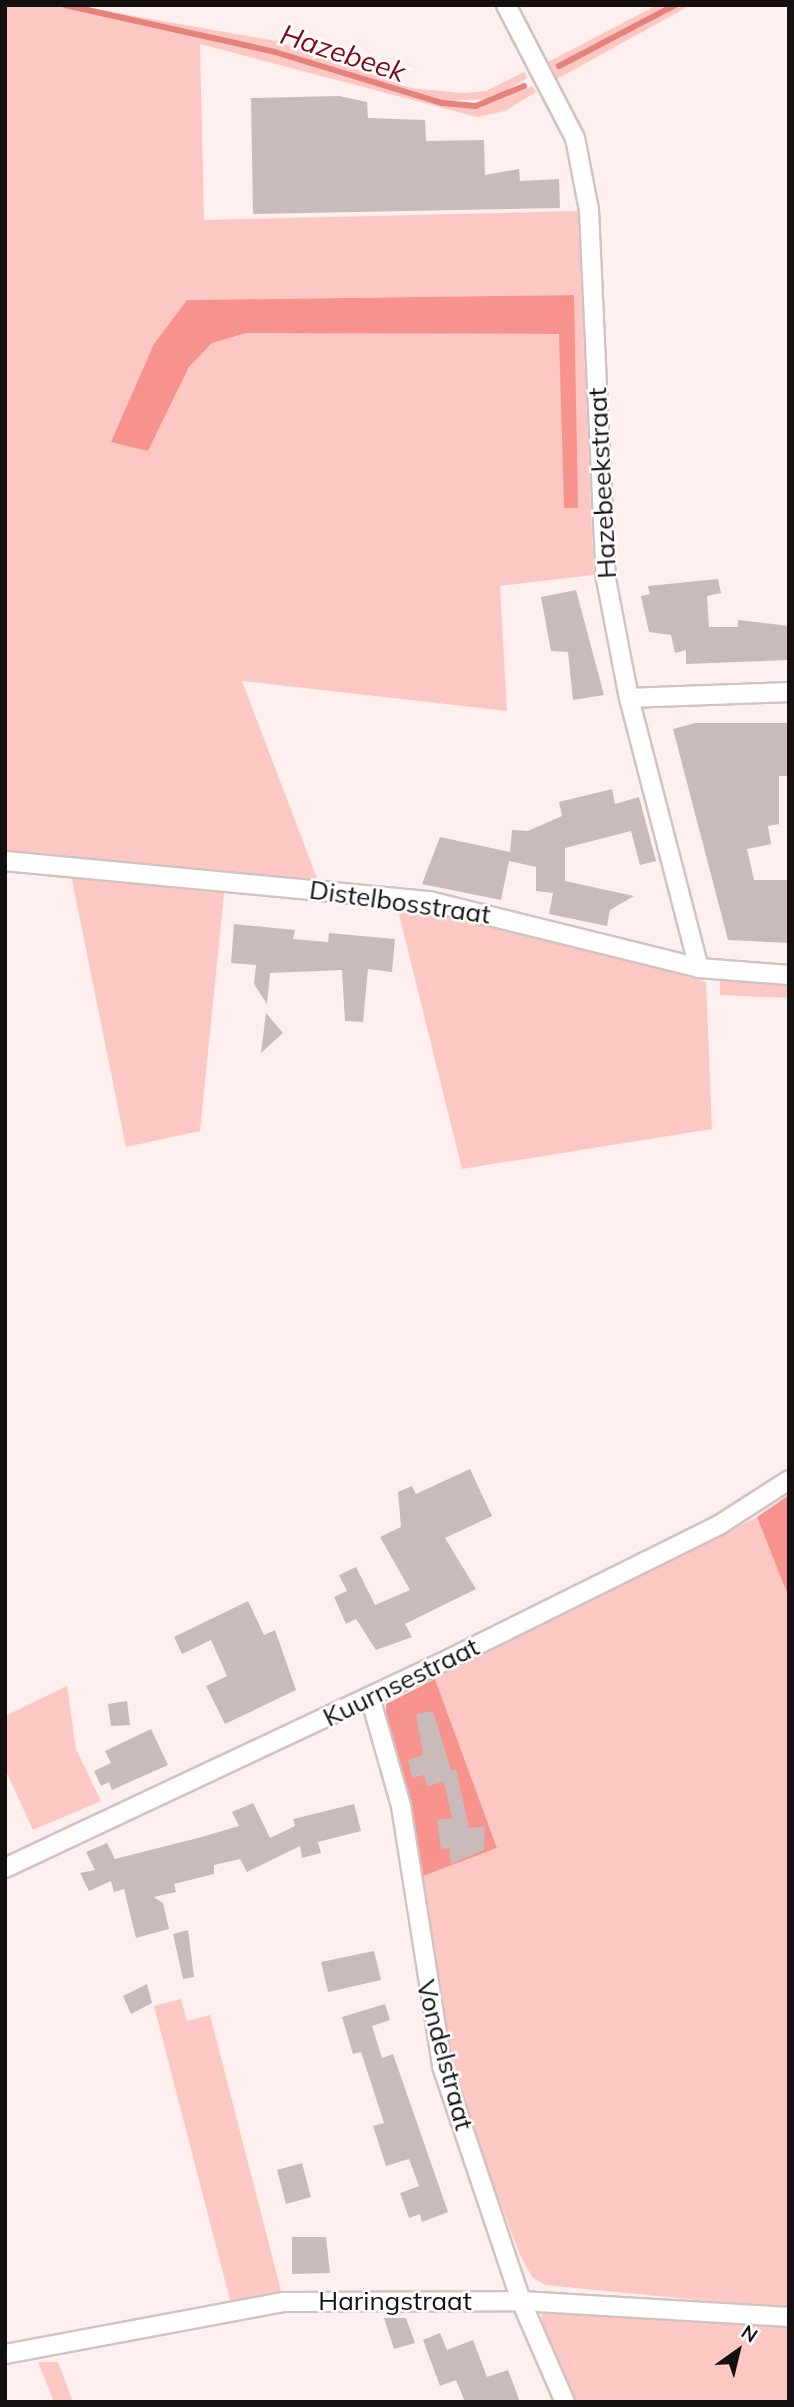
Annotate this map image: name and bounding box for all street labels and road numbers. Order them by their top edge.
street label: Hazebeekstraat [581,387,623,579]
street label: Distelbosstraat [307,874,493,930]
street label: Kuurnsestraat [318,1631,484,1733]
street label: Vondelstraat [410,1977,480,2133]
street label: Haringstraat [318,2285,472,2317]

